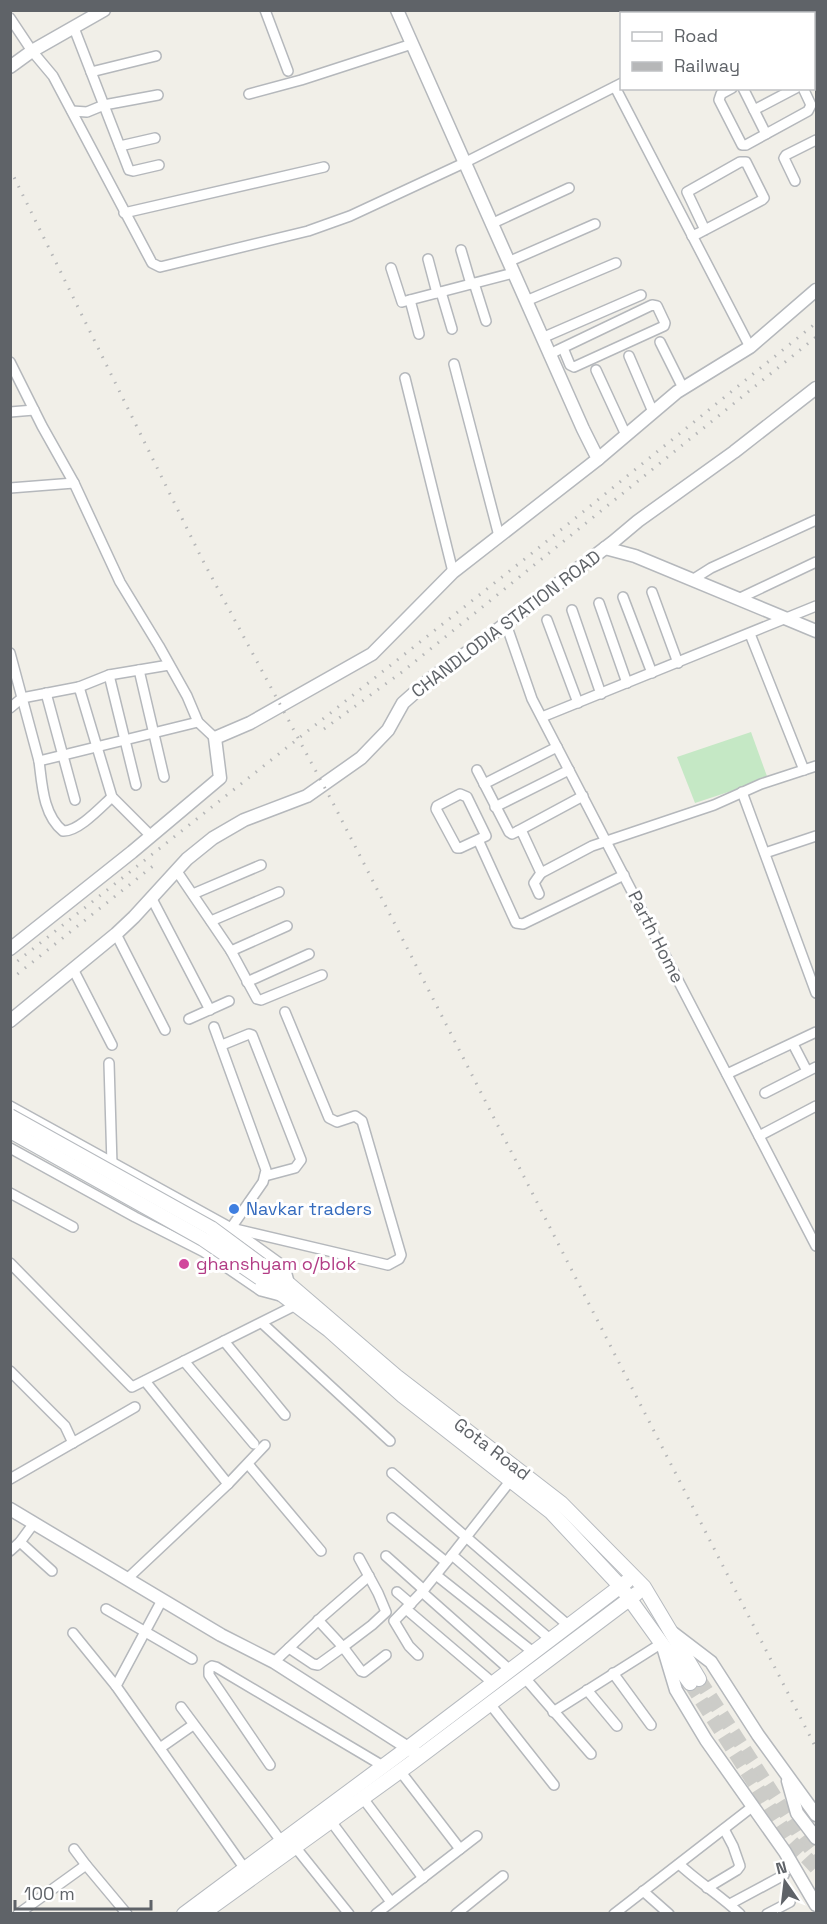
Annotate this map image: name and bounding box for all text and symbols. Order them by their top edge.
legend [620,12,815,90]
text: Road [674,24,718,47]
text: Railway [674,54,740,77]
street label: CHANDLODIA STATION ROAD [406,545,605,702]
street label: Parth Home [623,887,690,987]
place label: Navkar traders [246,1197,372,1220]
marker: Navkar traders [227,1202,241,1216]
place label: ghanshyam o/blok [196,1252,356,1275]
marker: ghanshyam o/blok [177,1257,191,1271]
street label: Gota Road [449,1412,535,1485]
north arrow [755,1852,815,1912]
text: N [774,1856,789,1879]
scale bar [15,1873,152,1911]
text: 100 m [24,1882,75,1905]

